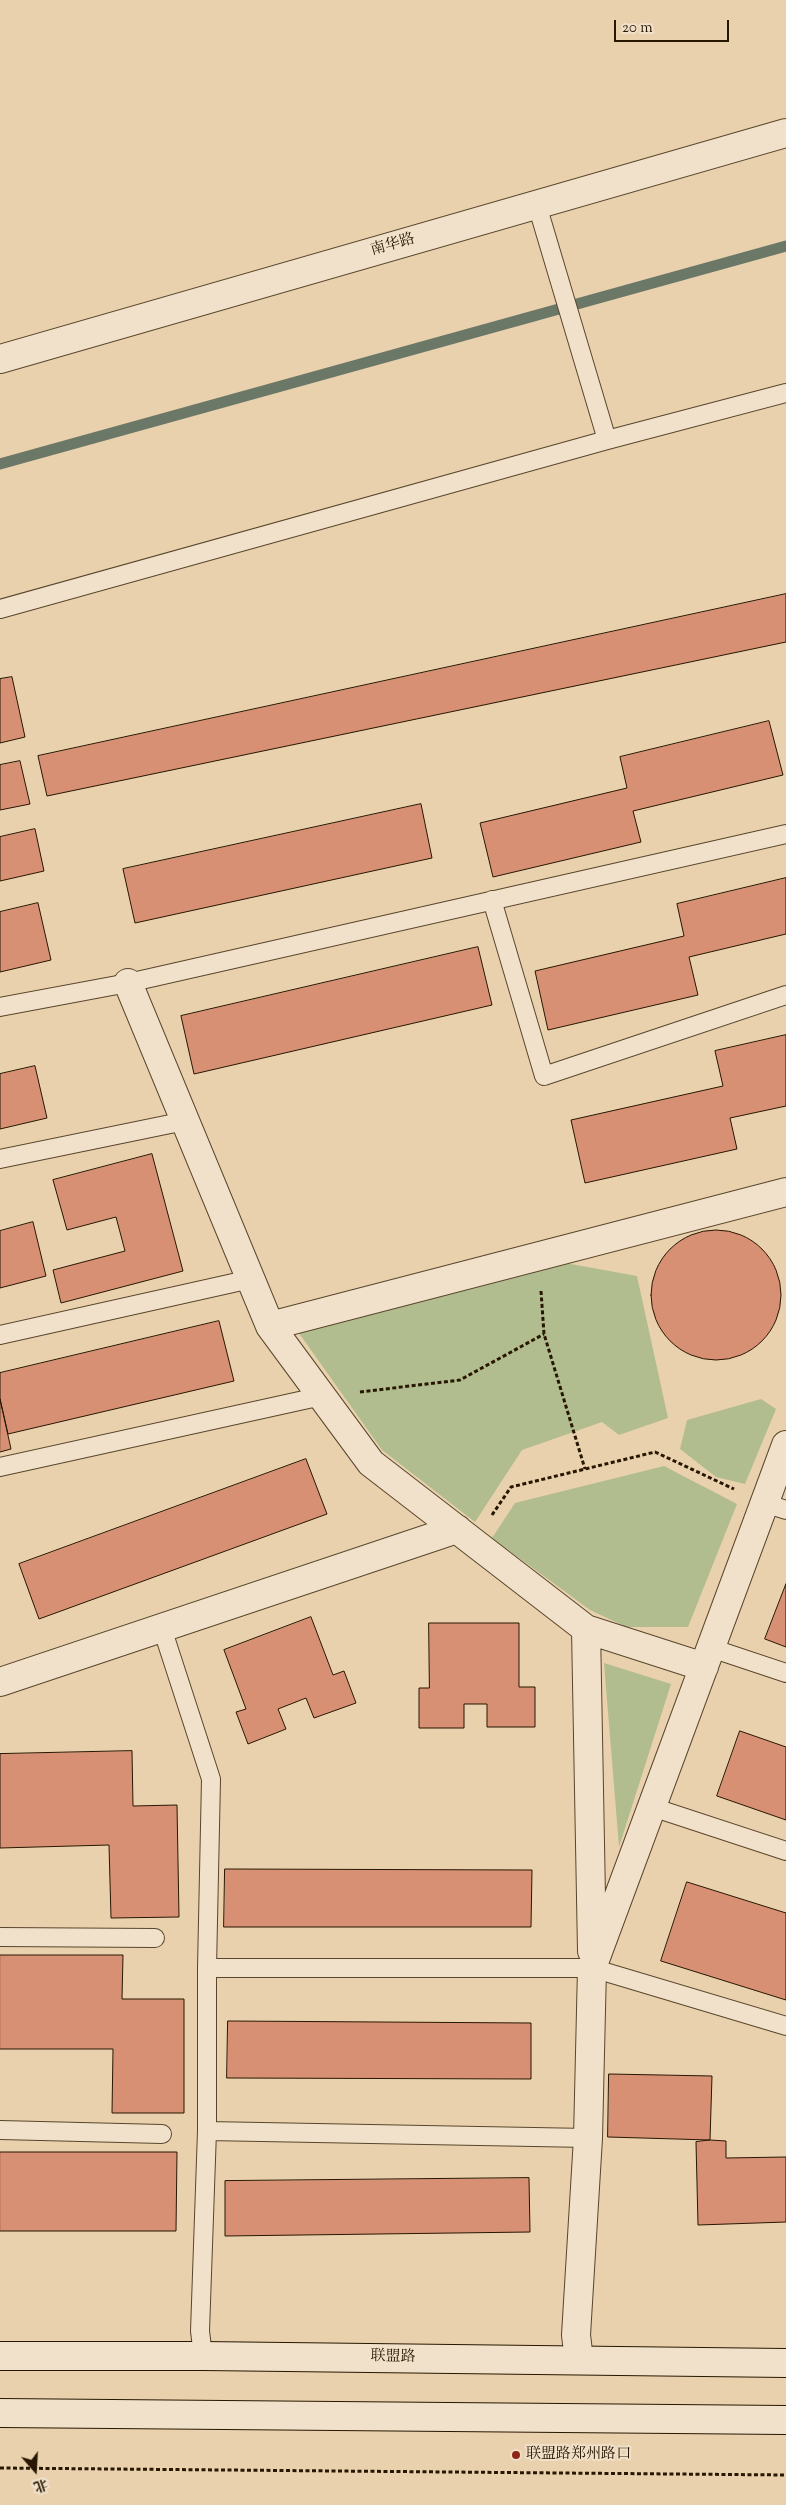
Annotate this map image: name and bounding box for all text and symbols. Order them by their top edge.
scale bar [616,10,731,42]
text: 20 m [622,18,653,39]
street label: 南华路 [369,231,417,261]
street label: 联盟路 [370,2349,416,2367]
north arrow [10,2445,60,2495]
place label: 联盟路郑州路口 [526,2446,631,2464]
marker: 联盟路郑州路口 [510,2449,522,2461]
text: 北 [30,2472,50,2496]

